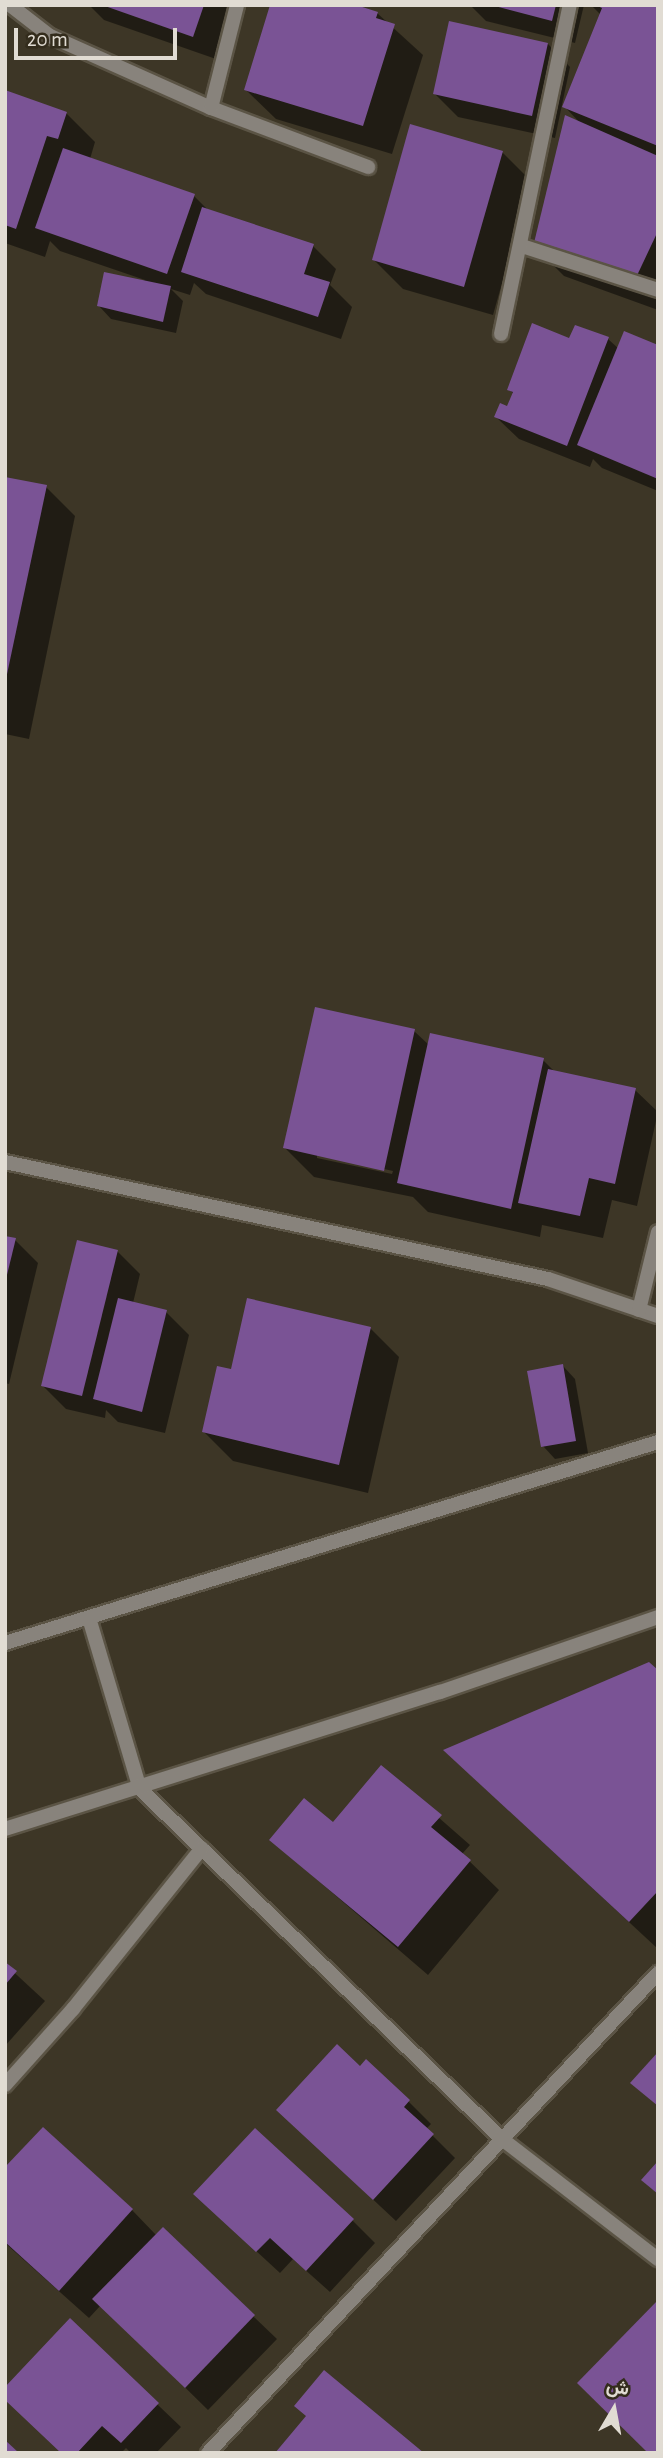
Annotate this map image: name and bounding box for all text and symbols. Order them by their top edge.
scale bar [18,14,180,58]
text: 20 m [27,29,68,50]
north arrow [579,2374,649,2444]
text: ش [605,2376,631,2399]

